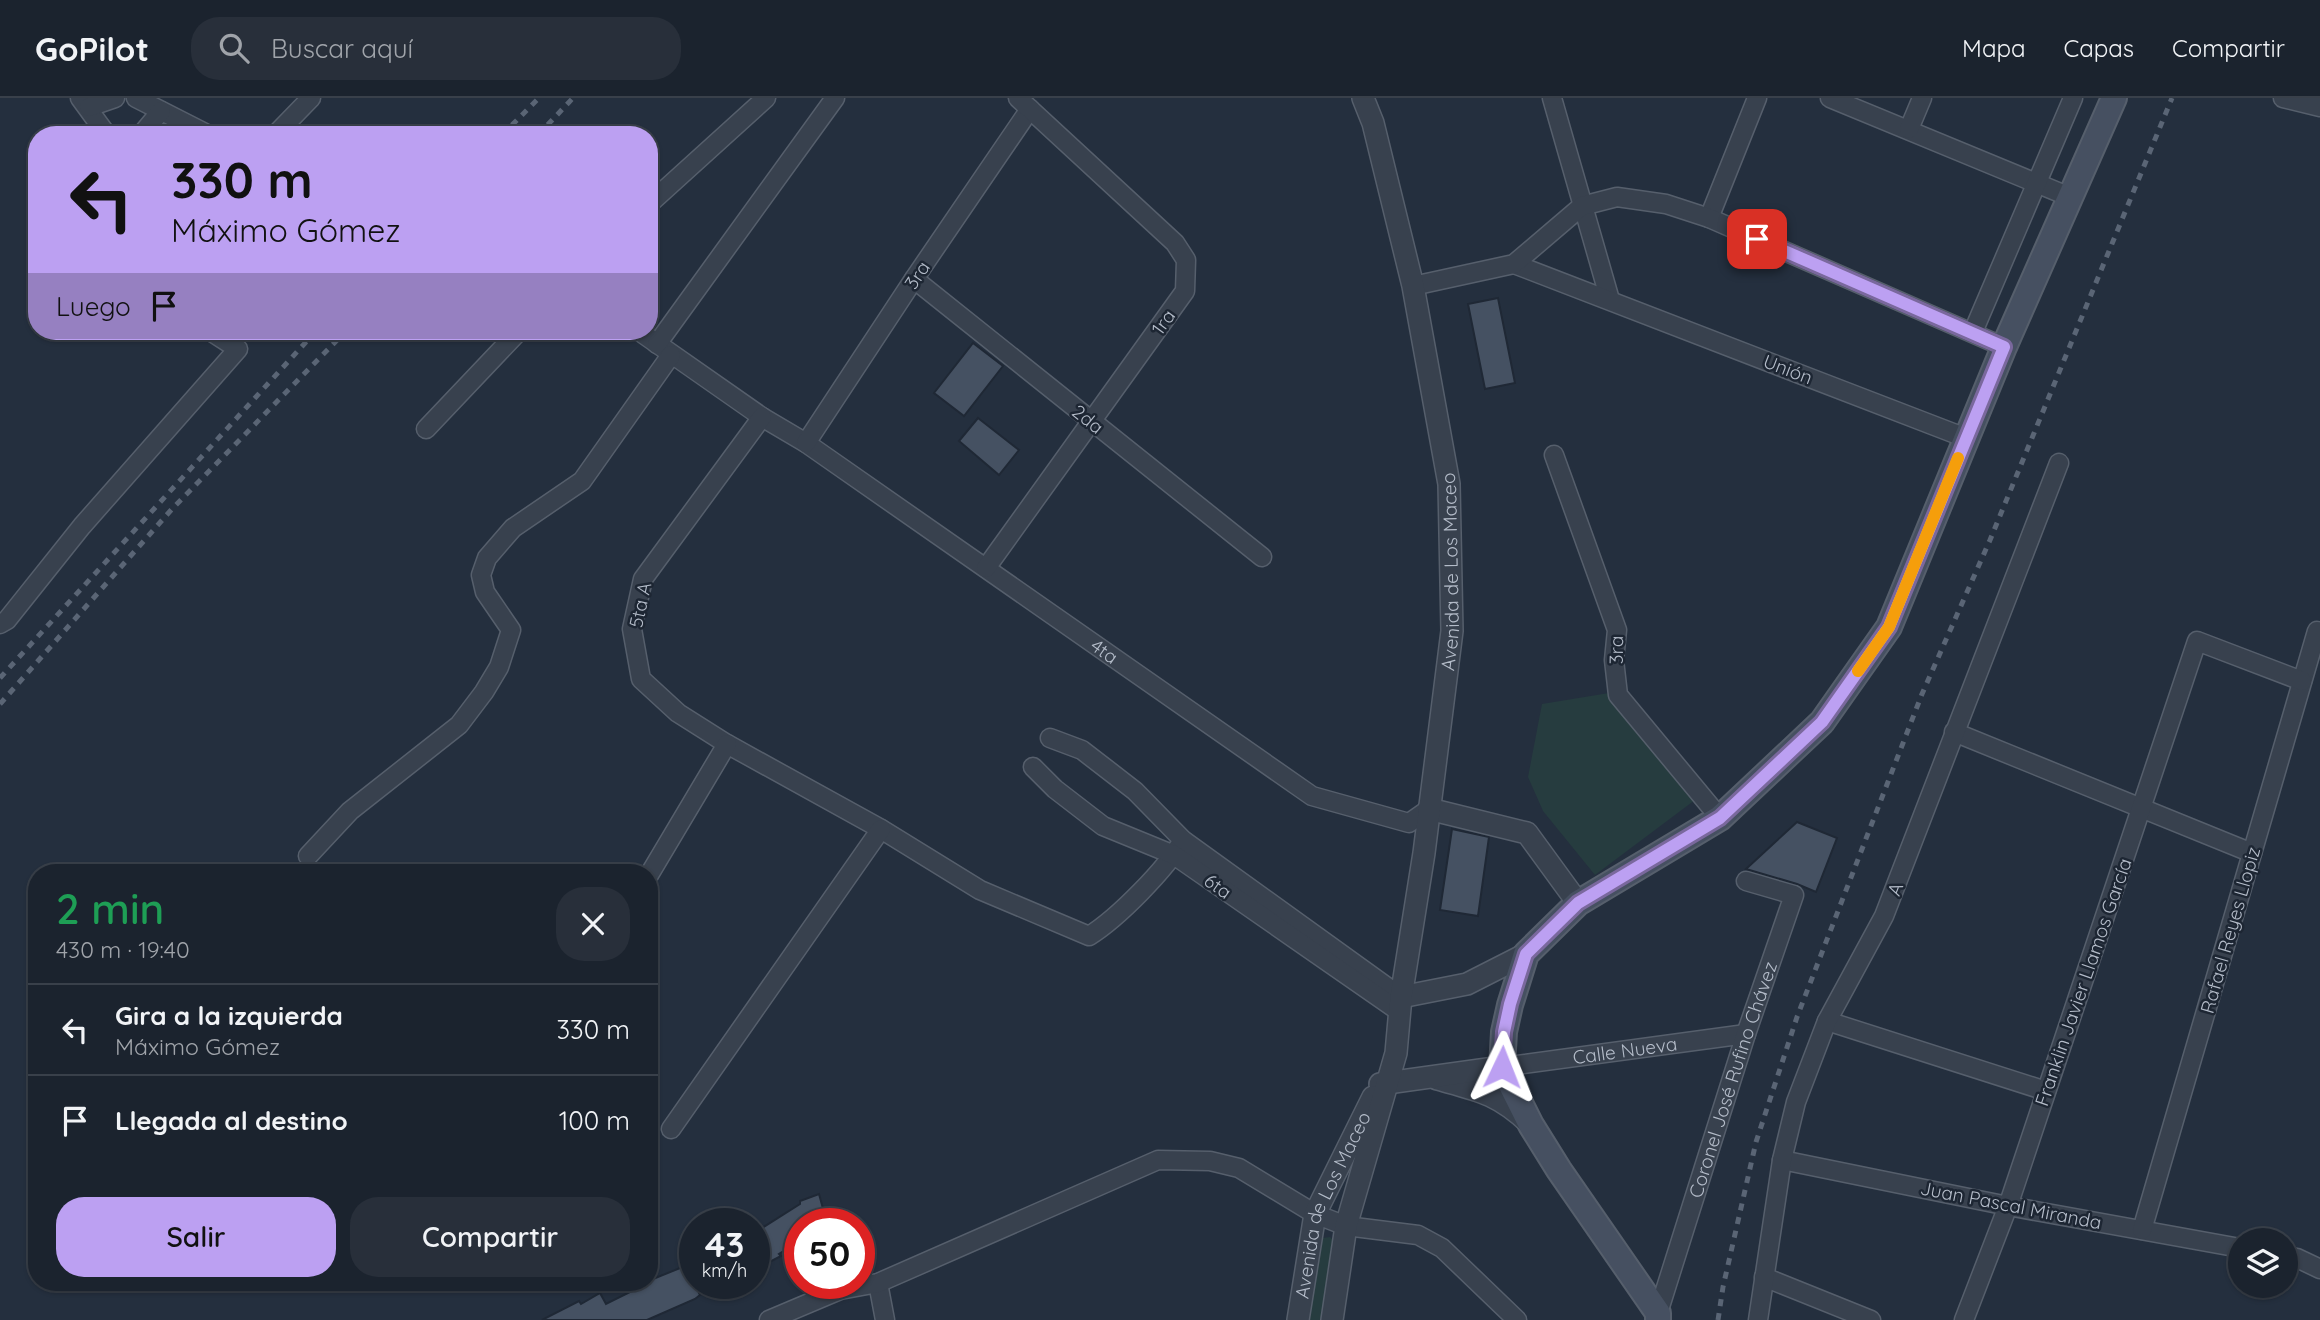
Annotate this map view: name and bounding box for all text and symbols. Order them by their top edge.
search box [191,17,681,80]
text: GoPilot [35,28,149,69]
icon: search [215,29,253,67]
text: Buscar aquí [271,32,413,65]
text: Mapa [1962,33,2026,63]
text: Capas [2064,33,2134,63]
text: Compartir [2172,33,2285,63]
text: 330 m [171,149,313,210]
icon: left [56,154,147,245]
pin [1727,209,1787,269]
text: Máximo Gómez [171,210,401,250]
icon: arrive [1738,220,1776,258]
street label: 3ra [899,256,935,294]
icon: arrive [145,287,183,325]
text: Luego [56,290,131,323]
street label: 1ra [1146,305,1180,339]
street label: Unión [1760,349,1816,389]
street label: 2da [1067,399,1109,439]
street label: Avenida de Los Maceo [1435,471,1464,672]
street label: 5ta A [624,580,656,630]
street label: 4ta [1086,633,1123,669]
street label: 3ra [1604,636,1628,664]
street label: Rafael Reyes Llopiz [2195,844,2265,1016]
street label: Franklin Javier Llamos García [2029,855,2137,1109]
street label: 6ta [1200,868,1236,904]
street label: A [1882,879,1908,899]
text: 2 min [56,882,164,935]
button: close [556,887,630,961]
text: 430 m · 19:40 [56,935,190,964]
street label: Coronel José Rufino Chávez [1683,958,1782,1201]
text: Gira a la izquierda [115,999,343,1032]
icon: left [56,1011,94,1049]
text: 330 m [556,1013,630,1046]
position arrow [1465,1030,1539,1104]
street label: Calle Nueva [1571,1031,1679,1069]
text: Máximo Gómez [115,1032,280,1061]
icon: arrive [56,1102,94,1140]
text: Llegada al destino [115,1104,348,1137]
text: 100 m [559,1104,630,1137]
street label: Avenida de Los Maceo [1290,1108,1376,1300]
street label: Juan Pascal Miranda [1918,1176,2104,1234]
button: Salir [56,1197,336,1277]
button: Compartir [350,1197,630,1277]
speed limit sign: 50 [784,1208,875,1299]
text: 43 [705,1222,744,1266]
map controls [2228,1228,2298,1298]
button: layers [2228,1228,2298,1298]
text: km/h [702,1259,747,1282]

